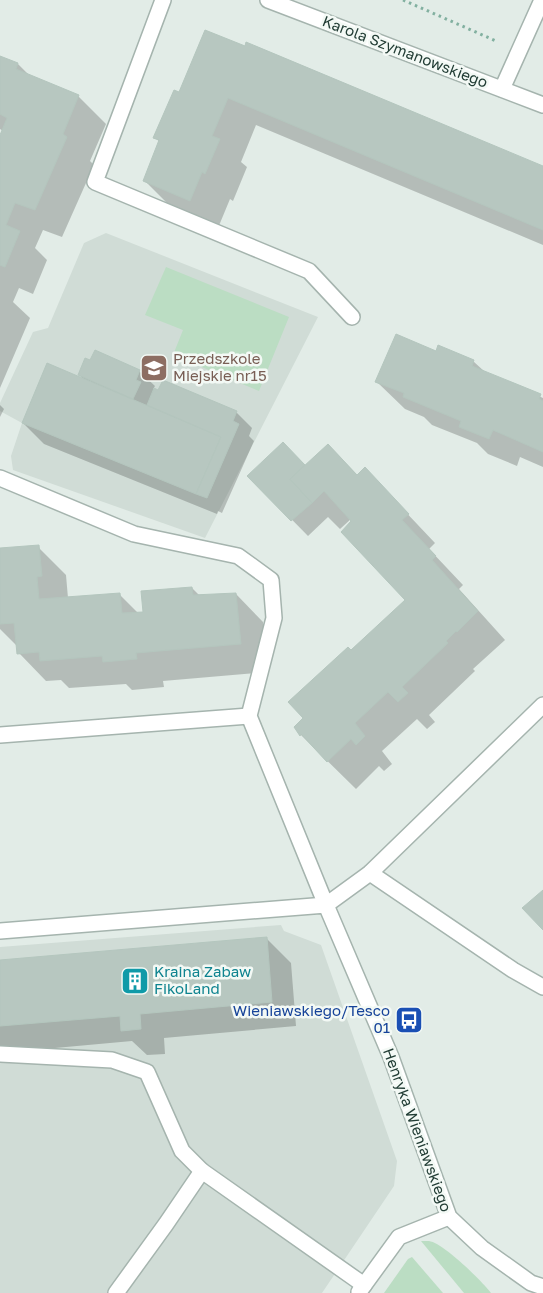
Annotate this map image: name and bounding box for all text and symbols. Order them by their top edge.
street label: Karola Szymanowskiego [320,11,490,91]
place label: Przedszkole Miejskie nr15 [173,349,267,384]
school or university icon: Przedszkole Miejskie nr15 [139,353,169,383]
place label: Kraina Zabaw FikoLand [154,962,251,997]
building icon: Kraina Zabaw FikoLand [120,966,150,996]
place label: Wieniawskiego/Tesco 01 [233,1001,390,1036]
bus stop icon: Wieniawskiego/Tesco 01 [394,1005,424,1035]
street label: Henryka Wieniawskiego [380,1045,456,1214]

